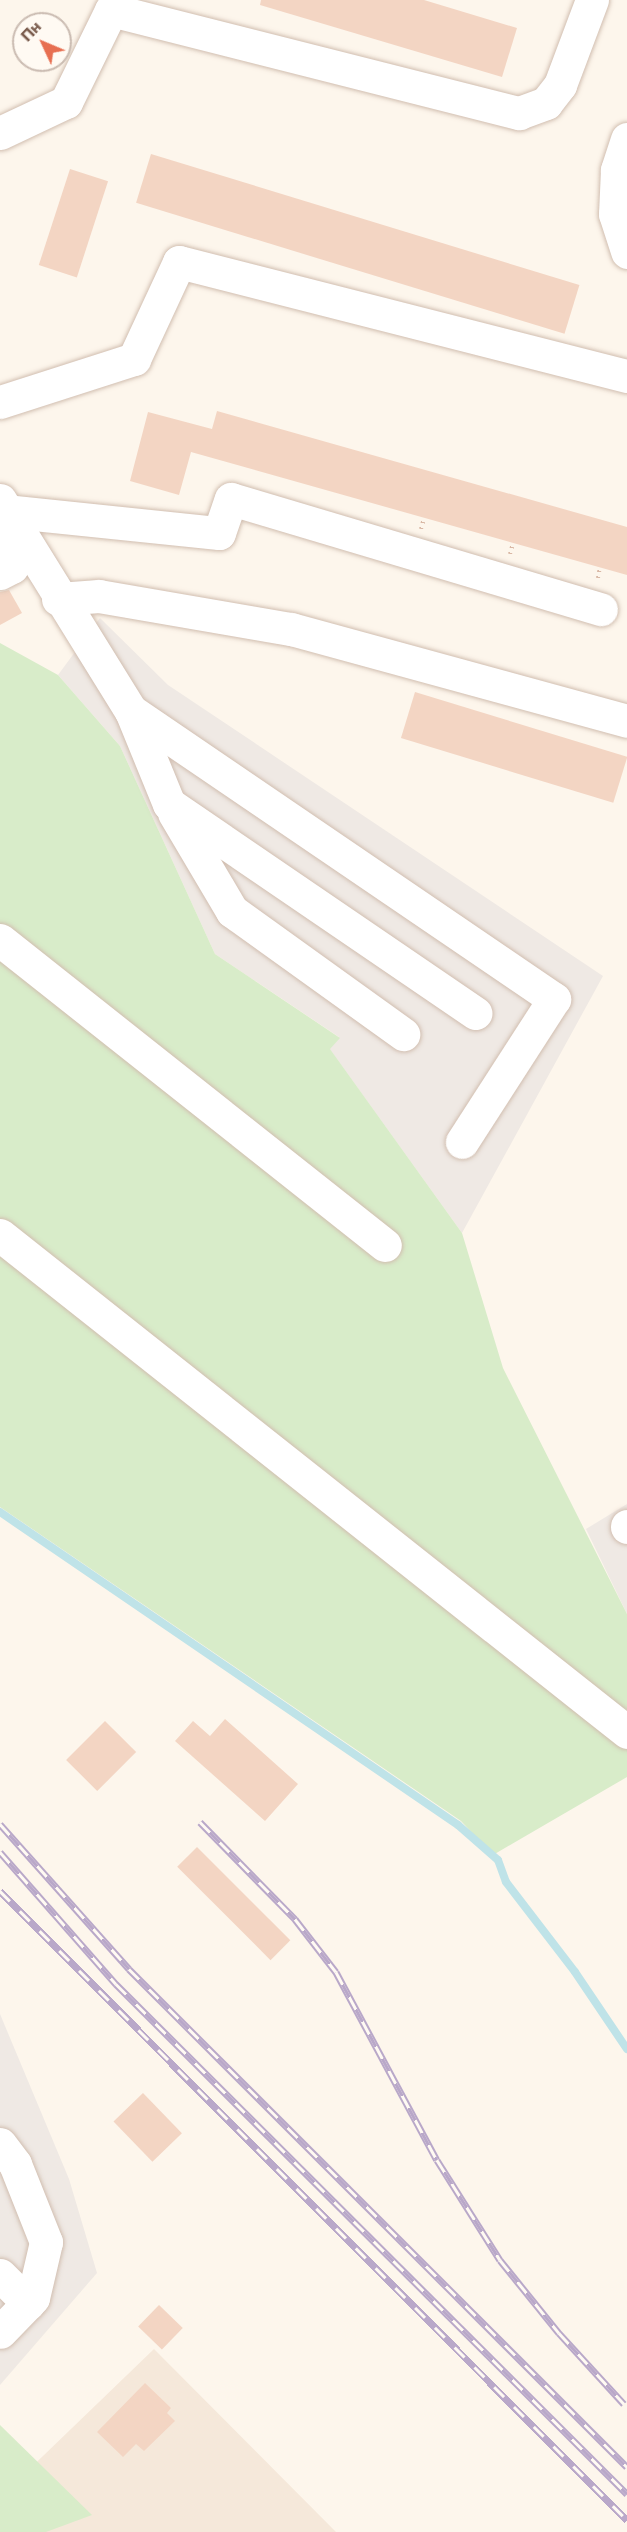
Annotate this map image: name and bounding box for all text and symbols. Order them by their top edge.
north arrow [12,12,72,72]
text: Пн [16,16,44,45]

